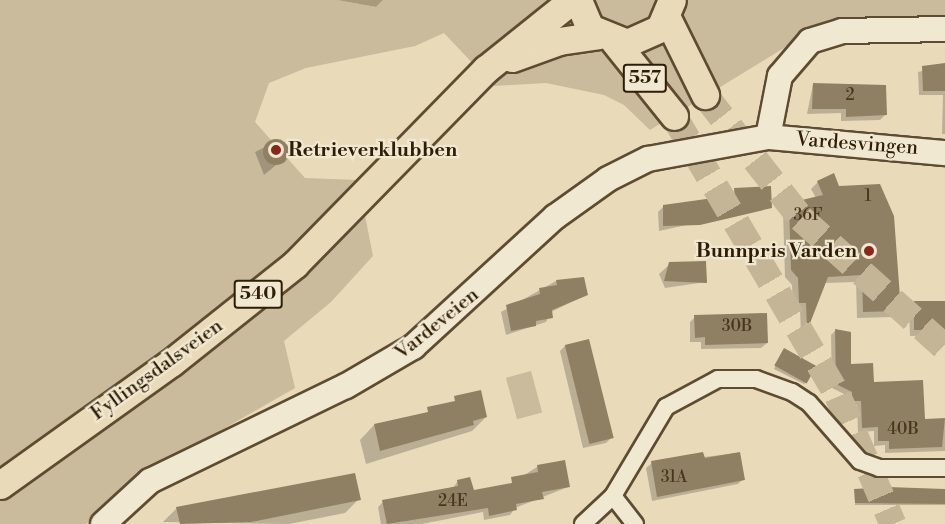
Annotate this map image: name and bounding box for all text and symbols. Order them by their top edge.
road number: 557 [622,63,668,93]
house number: 2 [845,85,855,105]
street label: Vardesvingen [795,128,919,160]
place label: Retrieverklubben [288,138,457,162]
marker: Retrieverklubben [269,143,283,157]
house number: 1 [865,186,871,206]
house number: 36F [793,205,823,225]
place label: Bunnpris Varden [696,239,857,263]
marker: Bunnpris Varden [862,244,876,258]
road number: 540 [232,279,284,309]
street label: Vardeveien [390,283,484,365]
street label: Fyllingsdalsveien [86,314,228,426]
house number: 30B [722,316,752,336]
house number: 40B [887,419,919,439]
house number: 31A [661,467,687,487]
house number: 24E [438,491,468,511]

